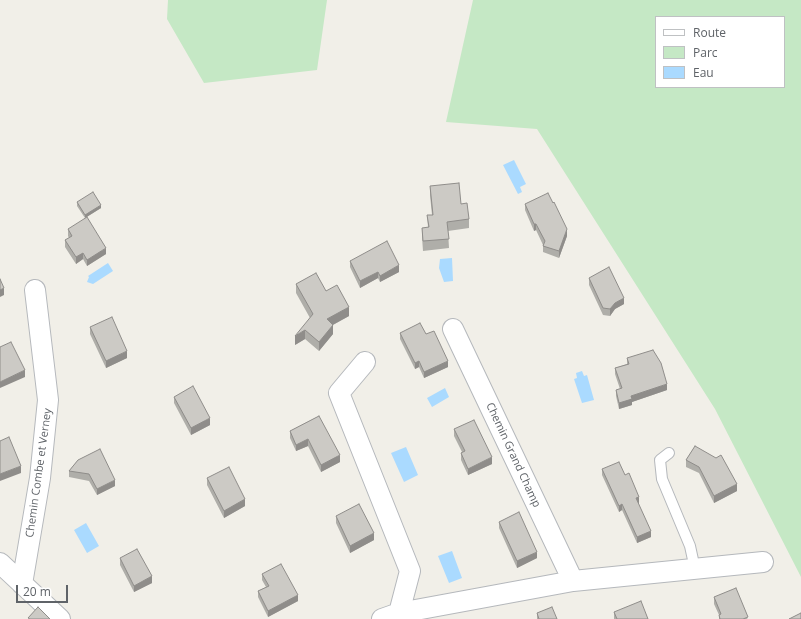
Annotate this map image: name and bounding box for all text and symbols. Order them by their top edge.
legend [655,16,785,88]
text: Route [693,24,726,41]
text: Parc [693,44,718,61]
text: Eau [693,64,714,81]
street label: Chemin Grand Champ [483,401,543,509]
street label: Chemin Combe et Verney [23,407,55,539]
scale bar [18,577,70,603]
text: 20 m [23,583,51,600]

